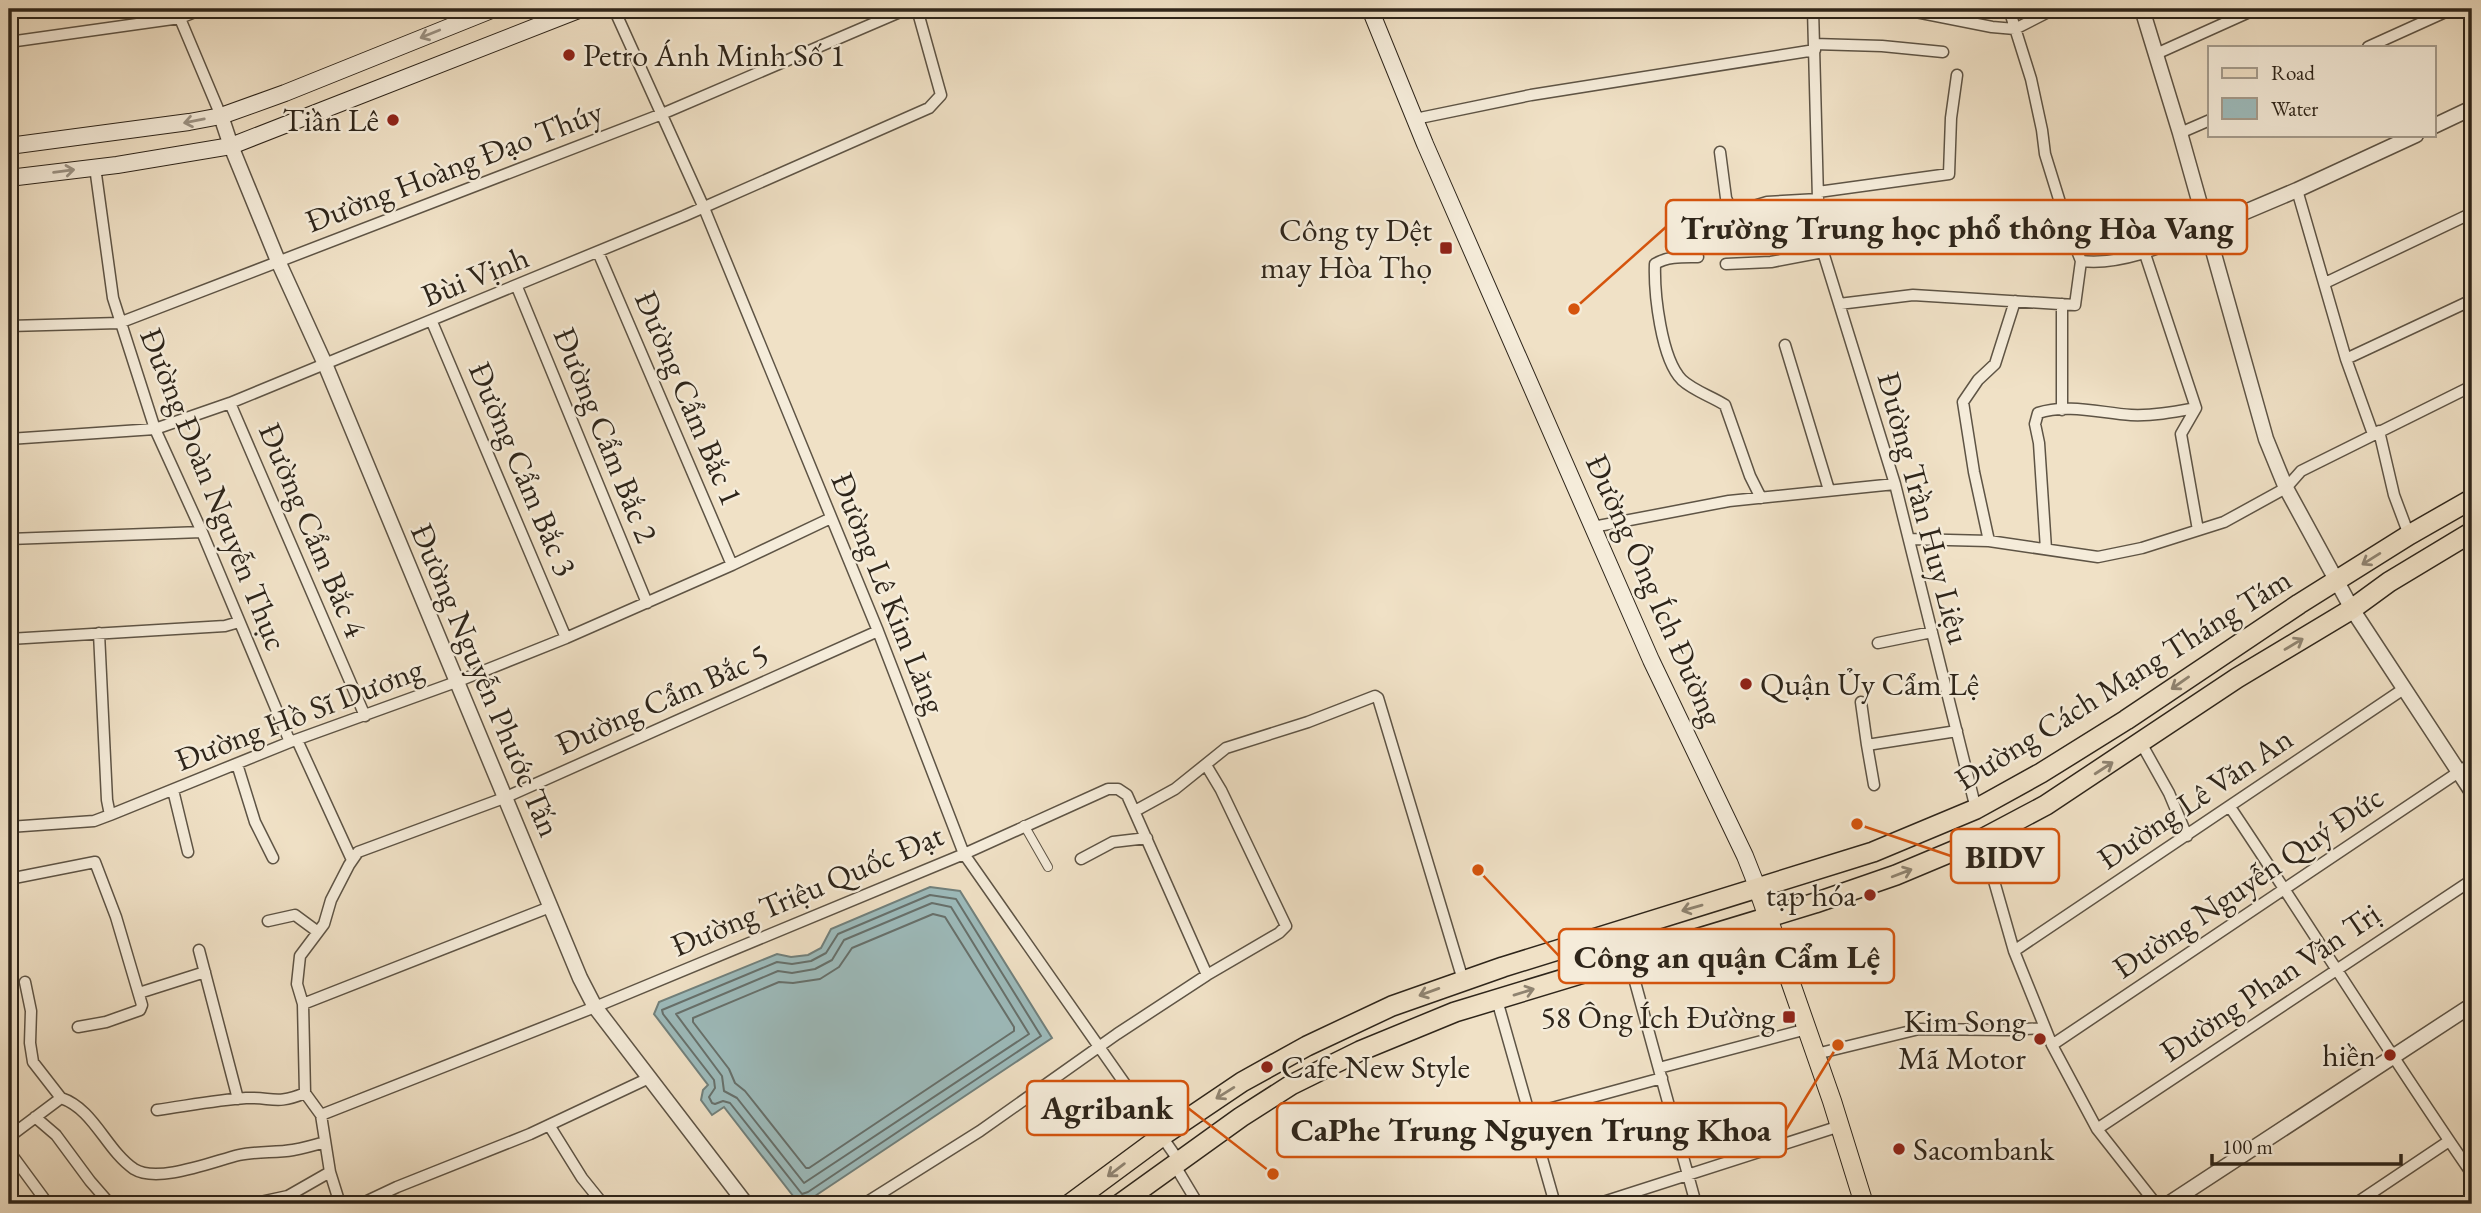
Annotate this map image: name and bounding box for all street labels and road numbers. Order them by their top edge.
street label: Đường Hoàng Đạo Thúy [300,90,609,242]
street label: Bùi Vịnh [415,236,535,316]
street label: Đường Cẩm Bắc 1 [625,285,753,511]
street label: Đường Cẩm Bắc 2 [544,321,669,549]
street label: Đường Đoàn Nguyễn Thục [130,322,298,656]
street label: Đường Cẩm Bắc 3 [459,356,587,582]
street label: Đường Trần Huy Liệu [1868,368,1980,649]
street label: Đường Cẩm Bắc 4 [249,417,377,644]
street label: Đường Ông Ích Đường [1576,448,1734,733]
street label: Đường Lê Kim Lăng [822,466,957,721]
street label: Đường Nguyễn Phước Tấn [401,517,571,843]
street label: Đường Cách Mạng Tháng Tám [1947,558,2299,800]
street label: Đường Cẩm Bắc 5 [549,633,775,765]
street label: Đường Hồ Sĩ Dương [169,647,430,781]
street label: Đường Lê Văn An [2089,717,2301,879]
street label: Đường Nguyễn Quý Đức [2105,776,2391,988]
street label: Đường Triệu Quốc Đạt [665,814,949,966]
street label: Đường Phan Văn Trị [2152,893,2388,1071]

